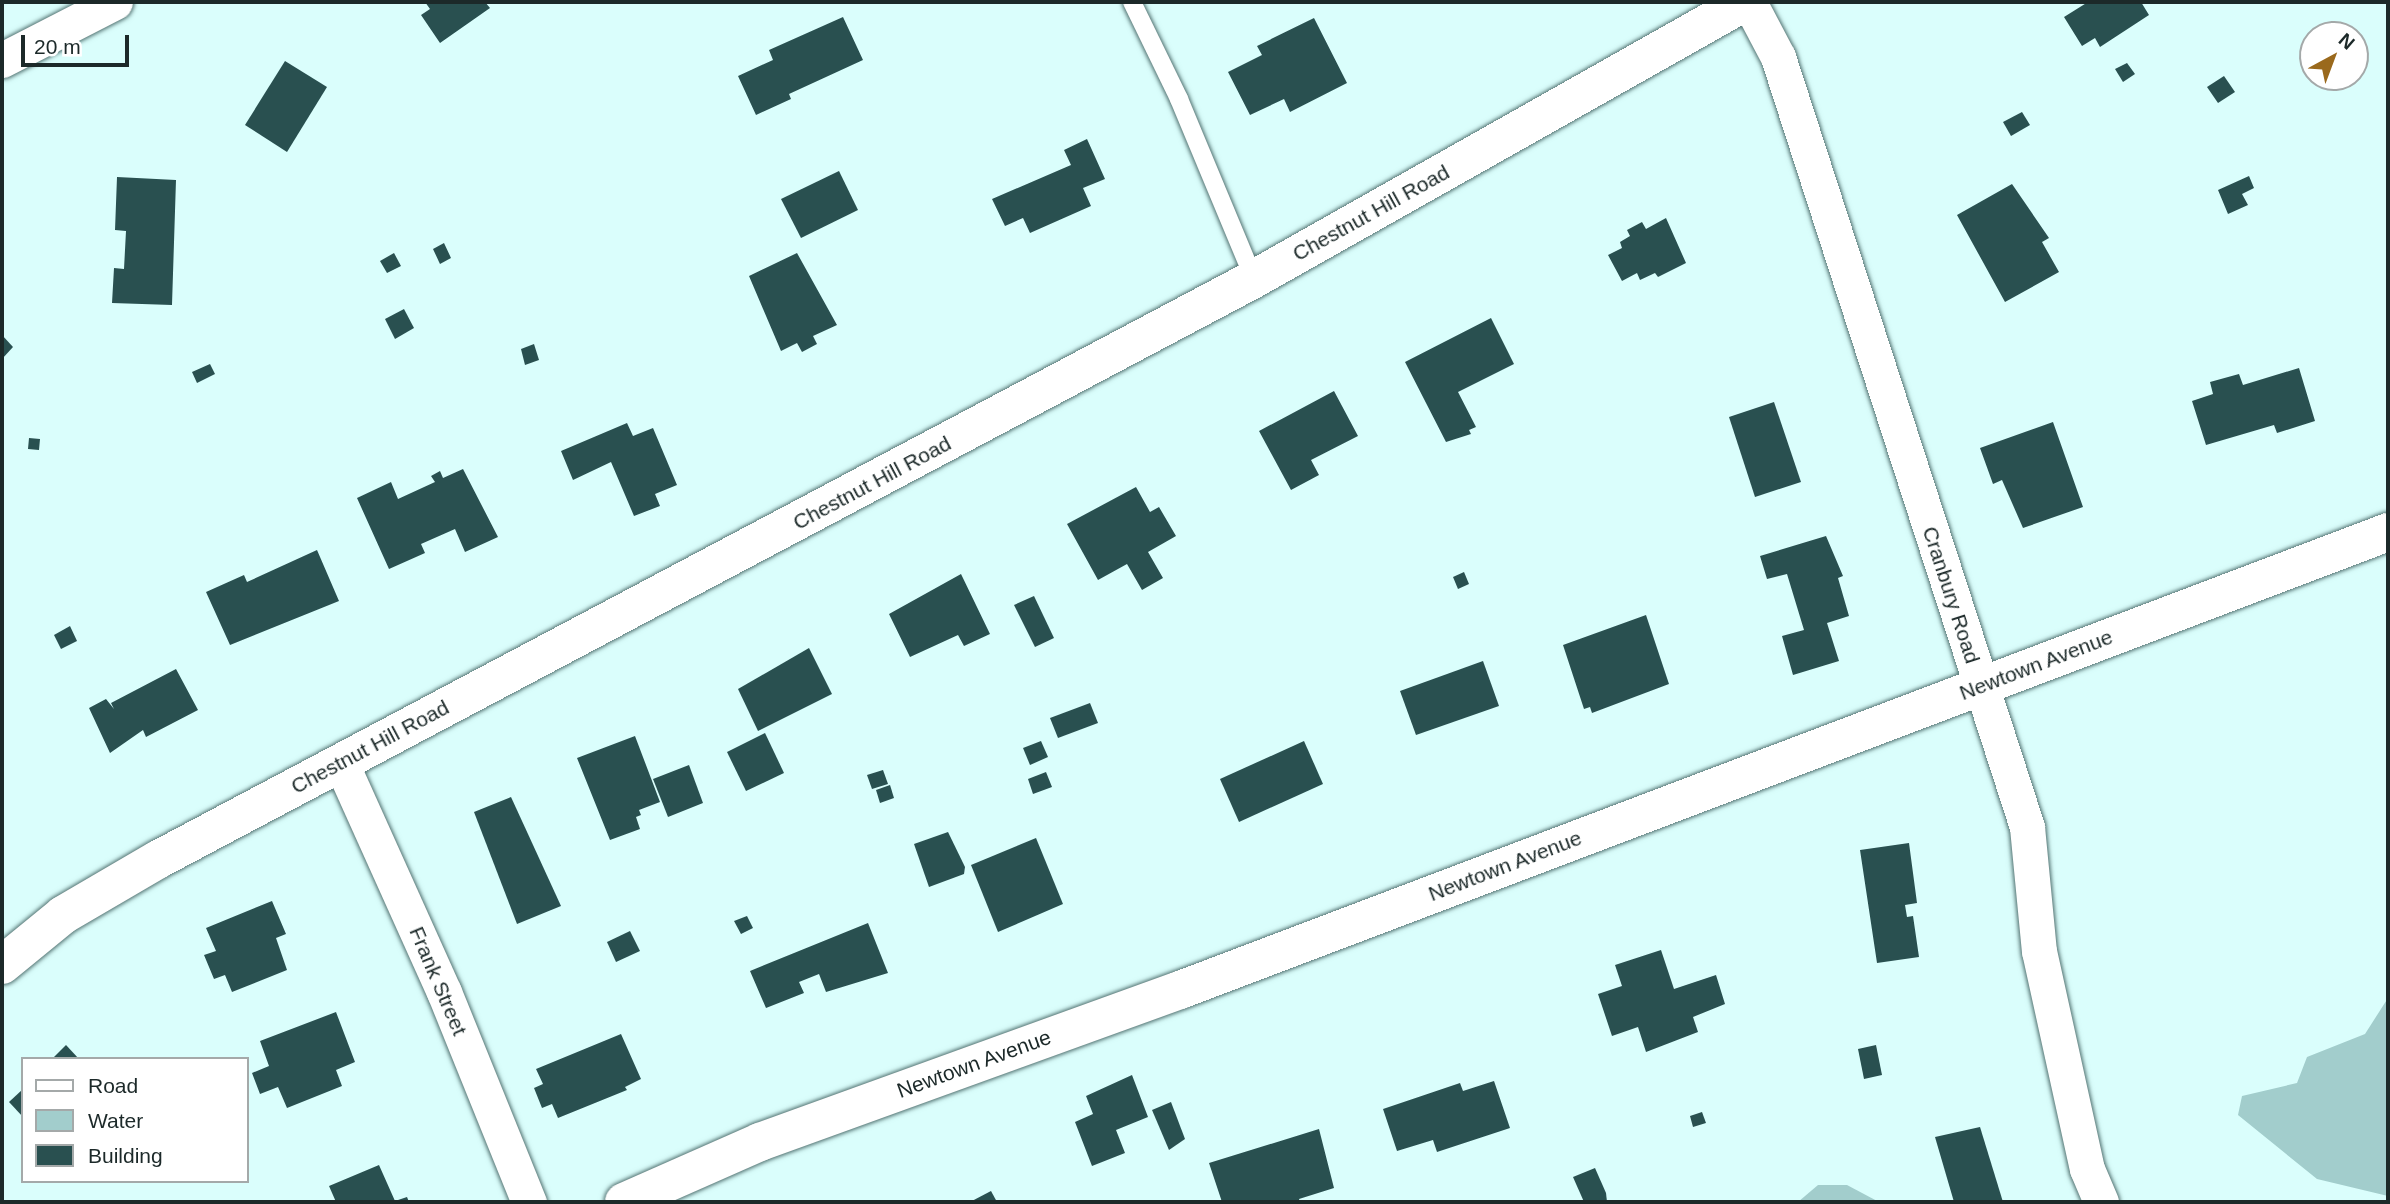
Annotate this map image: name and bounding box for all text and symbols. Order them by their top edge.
scale bar [24,21,133,65]
north arrow [2299,21,2369,91]
text: N [2335,29,2359,54]
text: 20 m [34,35,81,58]
street label: Chestnut Hill Road [1288,160,1454,266]
street label: Chestnut Hill Road [789,431,955,535]
street label: Cranbury Road [1917,523,1985,667]
street label: Newtown Avenue [1955,624,2117,706]
street label: Chestnut Hill Road [287,695,453,799]
street label: Newtown Avenue [1424,825,1586,907]
street label: Frank Street [404,923,472,1039]
street label: Newtown Avenue [893,1024,1055,1104]
legend [21,1057,248,1183]
text: Road [88,1074,138,1097]
text: Water [88,1109,143,1132]
text: Building [88,1144,163,1167]

